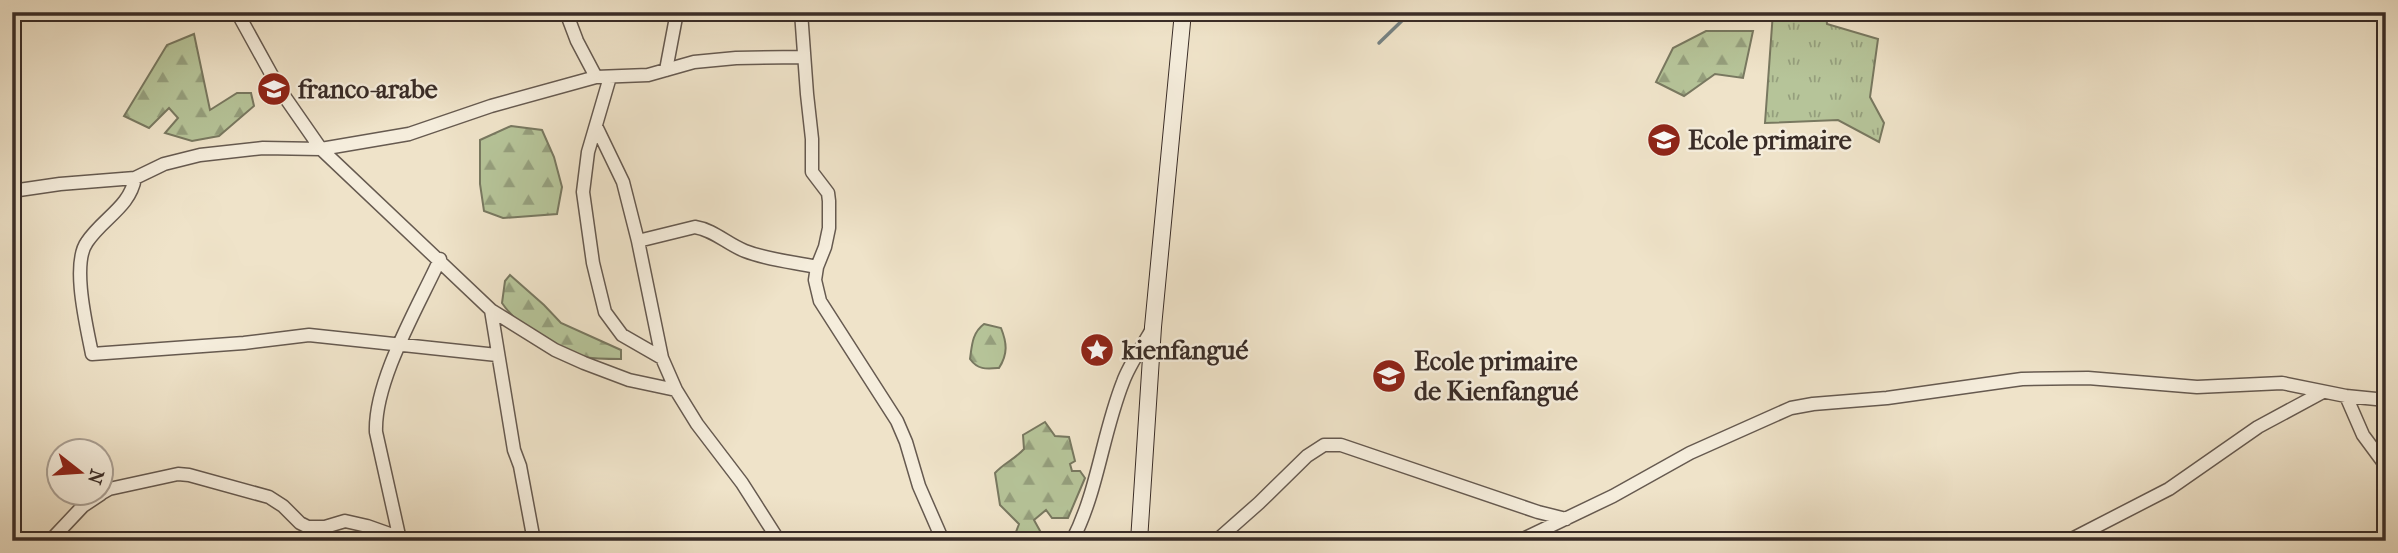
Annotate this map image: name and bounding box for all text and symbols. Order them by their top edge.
school or university icon: franco-arabe [255,70,293,108]
place label: franco-arabe [297,74,438,105]
school or university icon: Ecole primaire [1645,121,1683,159]
place label: Ecole primaire [1688,125,1852,156]
place icon: kienfangué [1078,331,1116,369]
place label: kienfangué [1121,335,1248,366]
place label: Ecole primaire de Kienfangué [1414,346,1579,407]
school or university icon: Ecole primaire de Kienfangué [1370,357,1408,395]
north arrow [46,438,116,508]
text: N [83,467,108,487]

